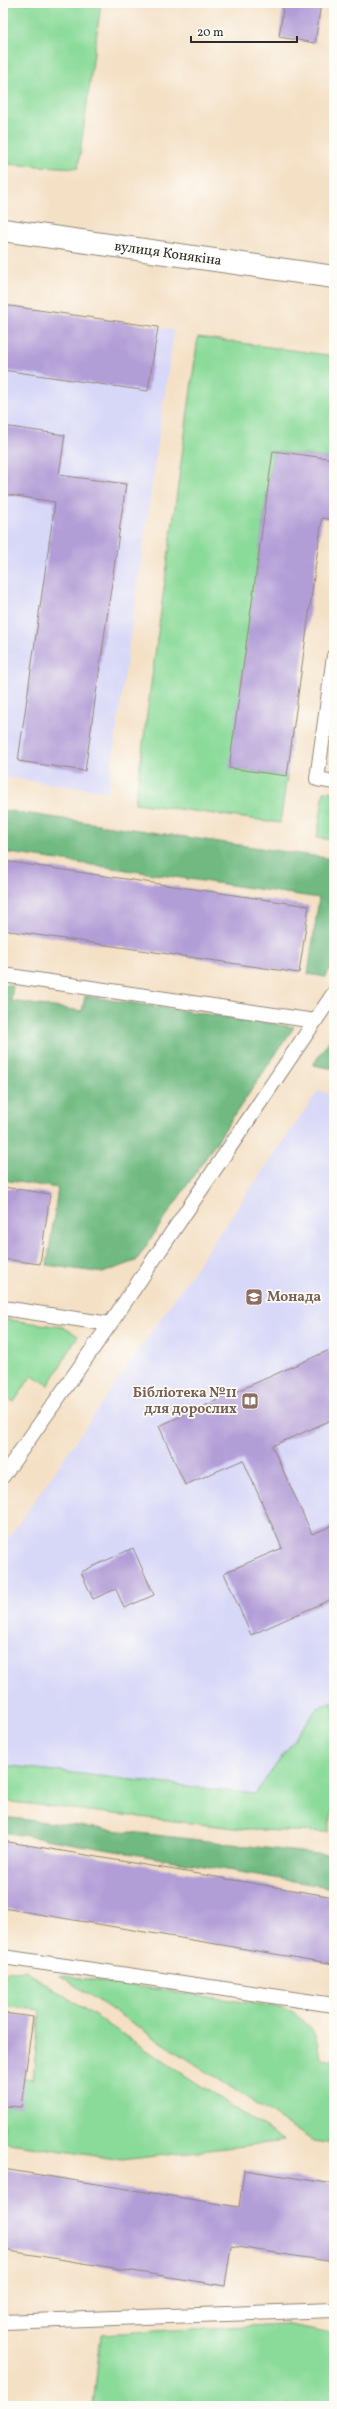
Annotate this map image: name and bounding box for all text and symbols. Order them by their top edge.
scale bar [191,18,297,44]
text: 20 m [197,25,224,41]
street label: вулиця Конякіна [113,237,223,271]
school or university icon: Монада [244,1287,264,1307]
place label: Монада [267,1288,322,1307]
place label: Бібліотека №11 для дорослих [133,1384,237,1419]
library icon: Бібліотека №11 для дорослих [240,1391,260,1411]

